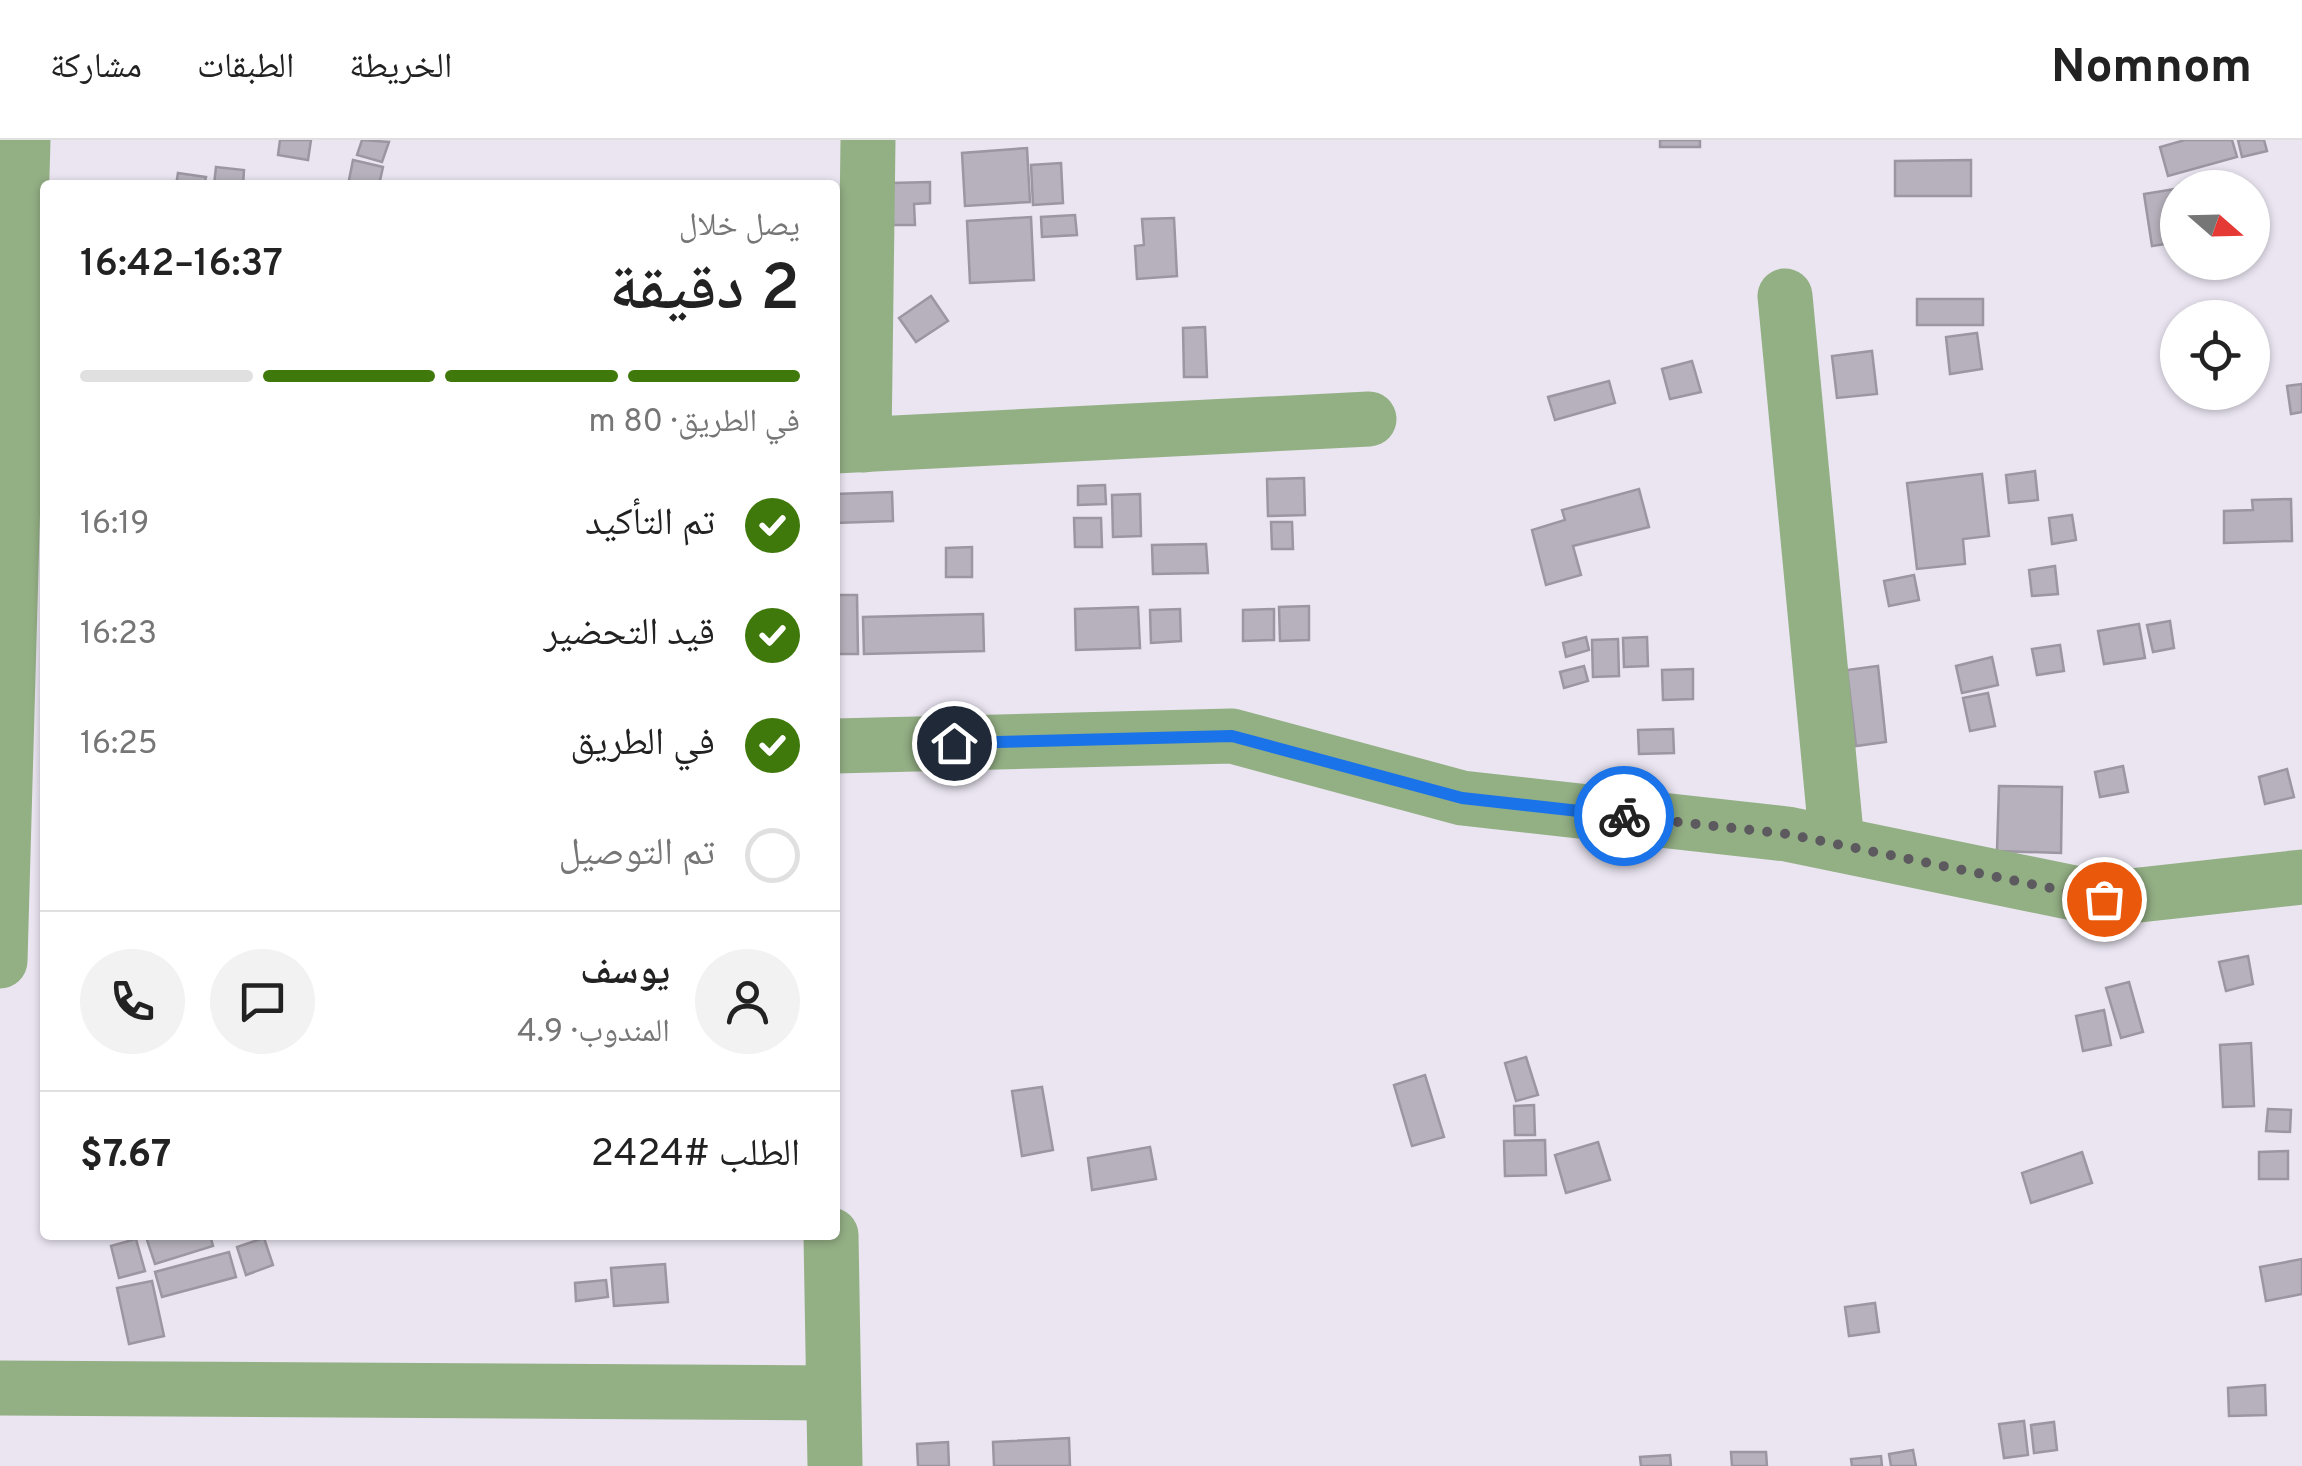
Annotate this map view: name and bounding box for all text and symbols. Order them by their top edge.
text: Nomnom [2051,39,2252,99]
text: مشاركة [50,46,142,90]
text: الطبقات [197,46,294,90]
text: الخريطة [349,46,452,90]
north arrow [2160,170,2270,280]
map controls [2160,170,2270,410]
text: يصل خلال [679,207,800,247]
text: 16:37–16:42 [80,241,283,290]
text: 2 دقيقة [609,251,800,333]
button: locate [2160,300,2270,410]
text: في الطريق · 80 m [589,403,800,443]
icon: check [745,498,800,553]
text: تم التأكيد [585,500,715,549]
text: 16:19 [80,505,149,545]
icon: check [745,608,800,663]
text: قيد التحضير [544,610,715,659]
text: 16:23 [80,615,157,655]
pin [912,701,997,786]
icon: home [927,716,982,771]
icon: check [745,718,800,773]
text: في الطريق [570,720,715,769]
text: 16:25 [80,725,158,765]
courier [1574,766,1674,866]
icon: bike [1597,789,1652,844]
text: تم التوصيل [558,830,715,879]
pin [2062,857,2147,942]
icon: bag [2077,872,2132,927]
button: phone [80,949,185,1054]
button: chat [210,949,315,1054]
text: يوسف [580,949,670,998]
button: person [695,949,800,1054]
text: المندوب · 4.9 [517,1013,670,1053]
text: الطلب #2424 [591,1131,800,1180]
text: $7.67 [80,1132,172,1181]

